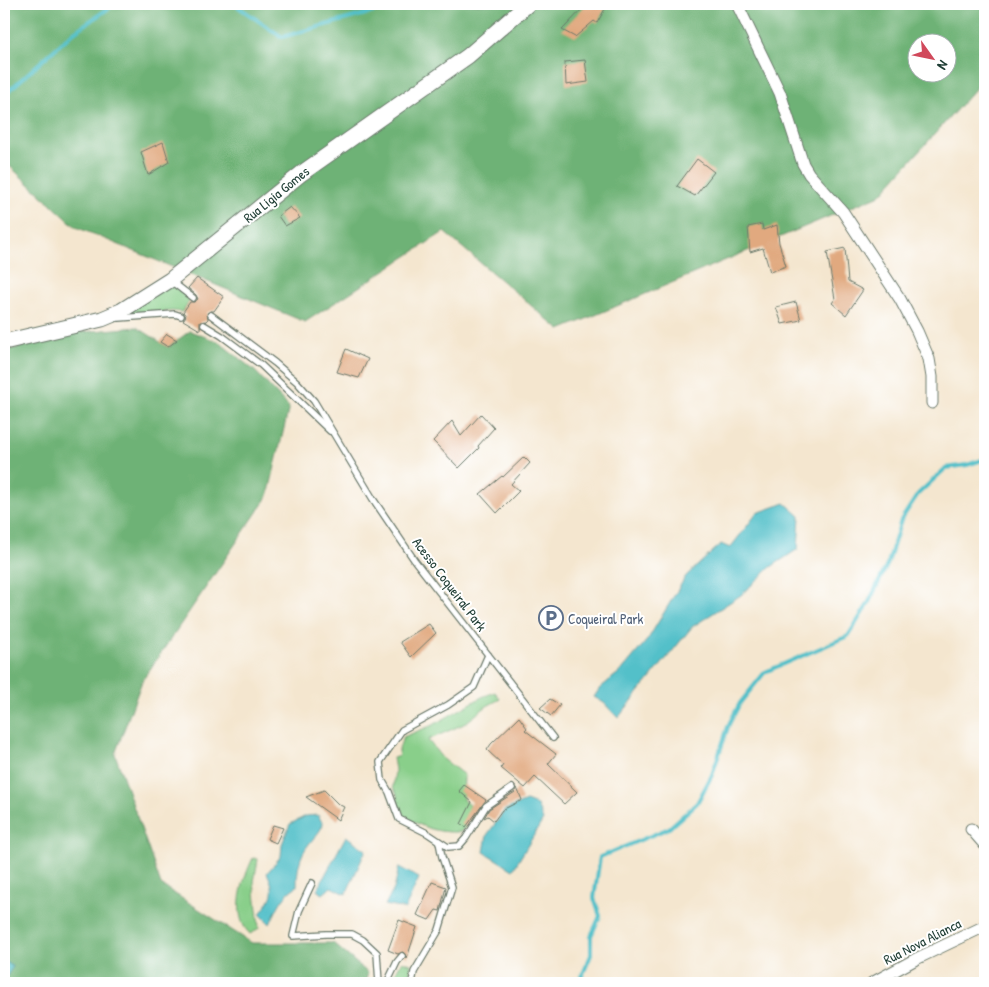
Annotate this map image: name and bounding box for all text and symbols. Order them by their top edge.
north arrow [906,32,956,82]
text: N [933,57,953,74]
street label: Rua Ligia Gomes [239,161,314,227]
street label: Acesso Coqueiral Park [408,533,492,636]
parking icon: Coqueiral Park [538,605,564,631]
place label: Coqueiral Park [568,609,644,629]
street label: Rua Nova Alianca [880,913,964,969]

